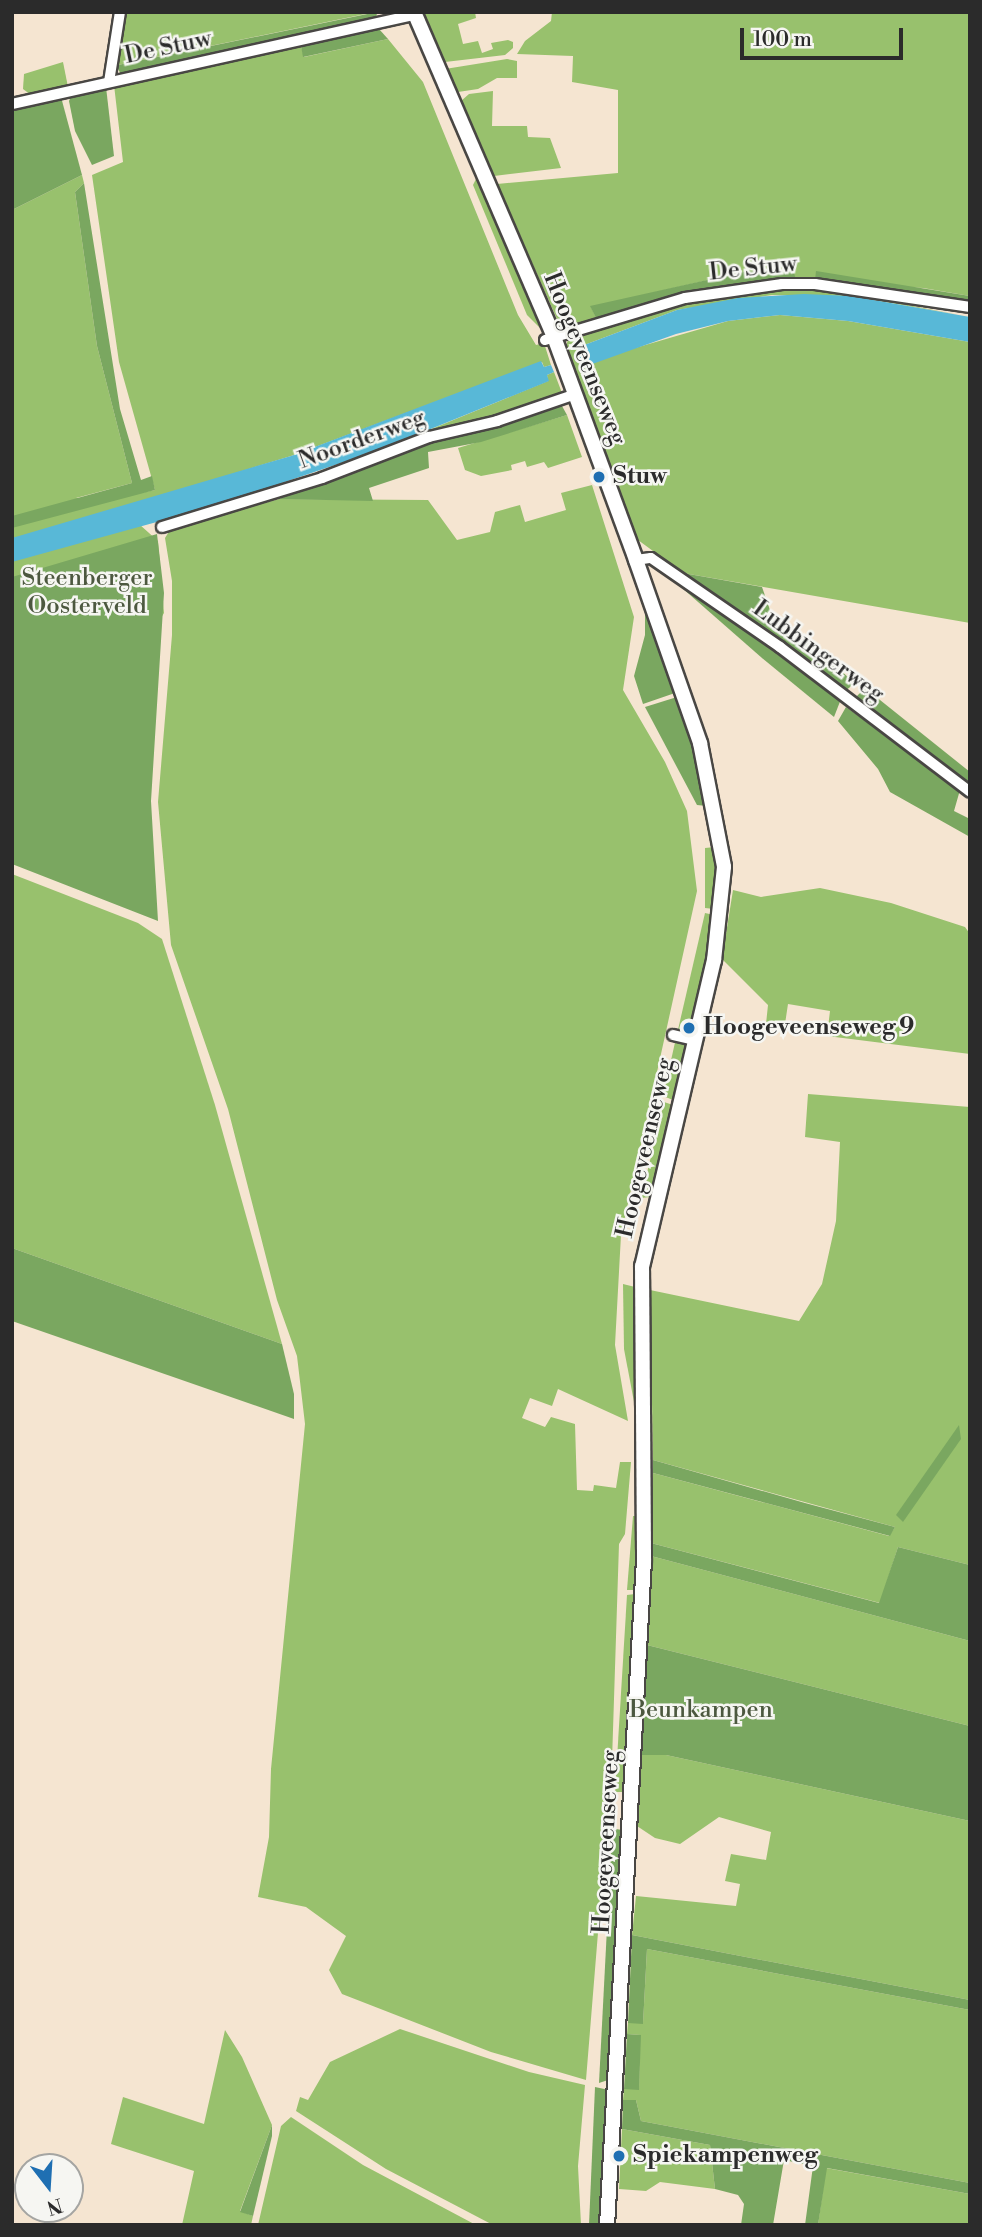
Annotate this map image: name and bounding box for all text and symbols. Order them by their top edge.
scale bar [744,14,907,58]
street label: De Stuw [122,25,214,71]
text: 100 m [753,27,812,53]
street label: De Stuw [708,250,798,288]
street label: Hoogeveenseweg [536,268,632,450]
street label: Noorderweg [295,404,429,476]
place label: Stuw [613,463,667,491]
marker: Stuw [591,469,607,485]
park label: Steenberger Oosterveld [21,565,153,621]
street label: Lubbingerweg [747,595,889,709]
place label: Hoogeveenseweg 9 [703,1014,914,1042]
marker: Hoogeveenseweg 9 [681,1020,697,1036]
street label: Hoogeveenseweg [611,1055,681,1241]
park label: Beunkampen [629,1697,773,1725]
street label: Hoogeveenseweg [588,1749,626,1935]
place label: Spiekampenweg [633,2142,818,2170]
marker: Spiekampenweg [611,2148,627,2164]
north arrow [14,2153,84,2223]
text: N [44,2192,65,2220]

